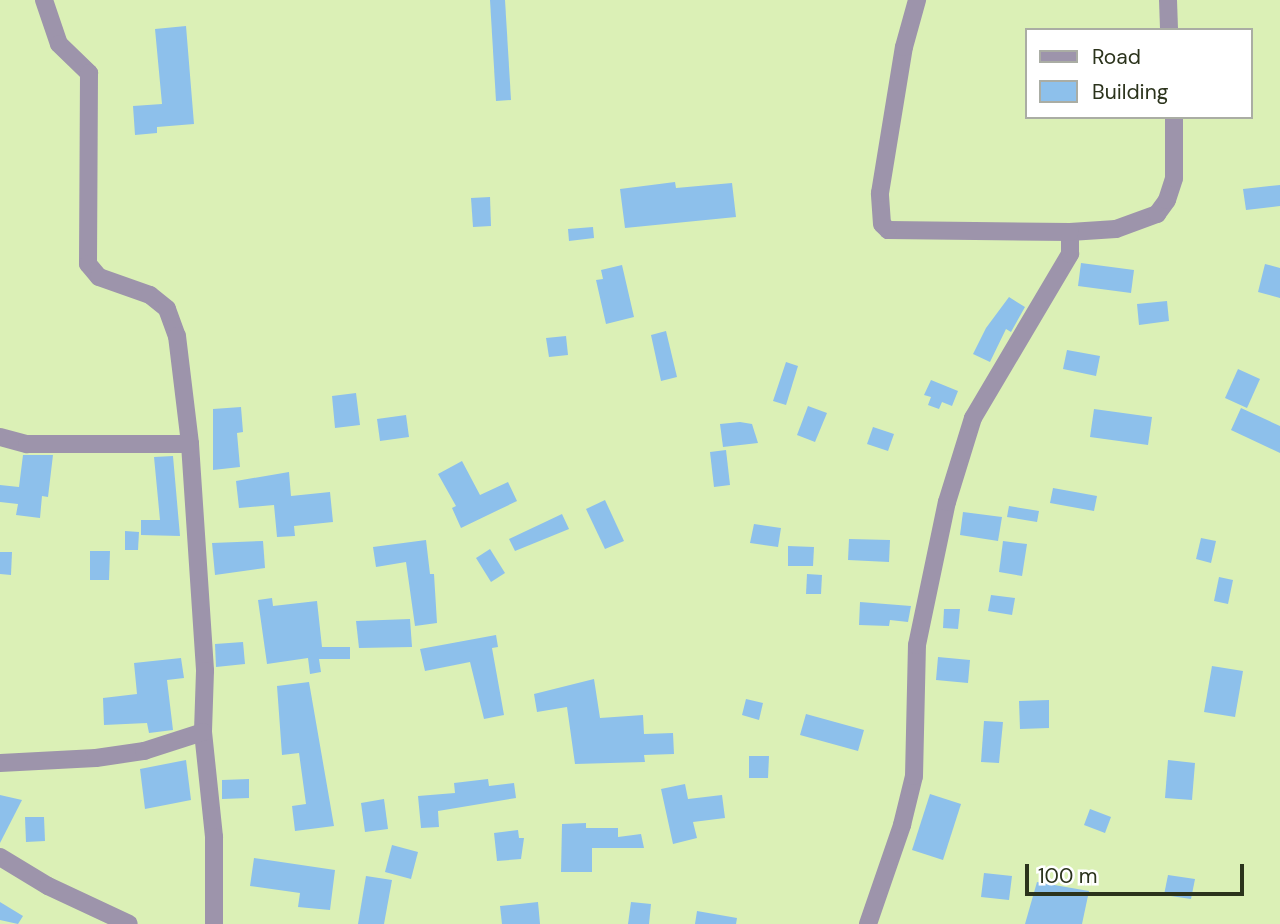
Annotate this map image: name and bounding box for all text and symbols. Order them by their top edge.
legend [1024,28,1252,119]
text: Road [1092,43,1141,71]
text: Building [1092,78,1168,106]
scale bar [1028,850,1247,894]
text: 100 m [1038,862,1098,890]

